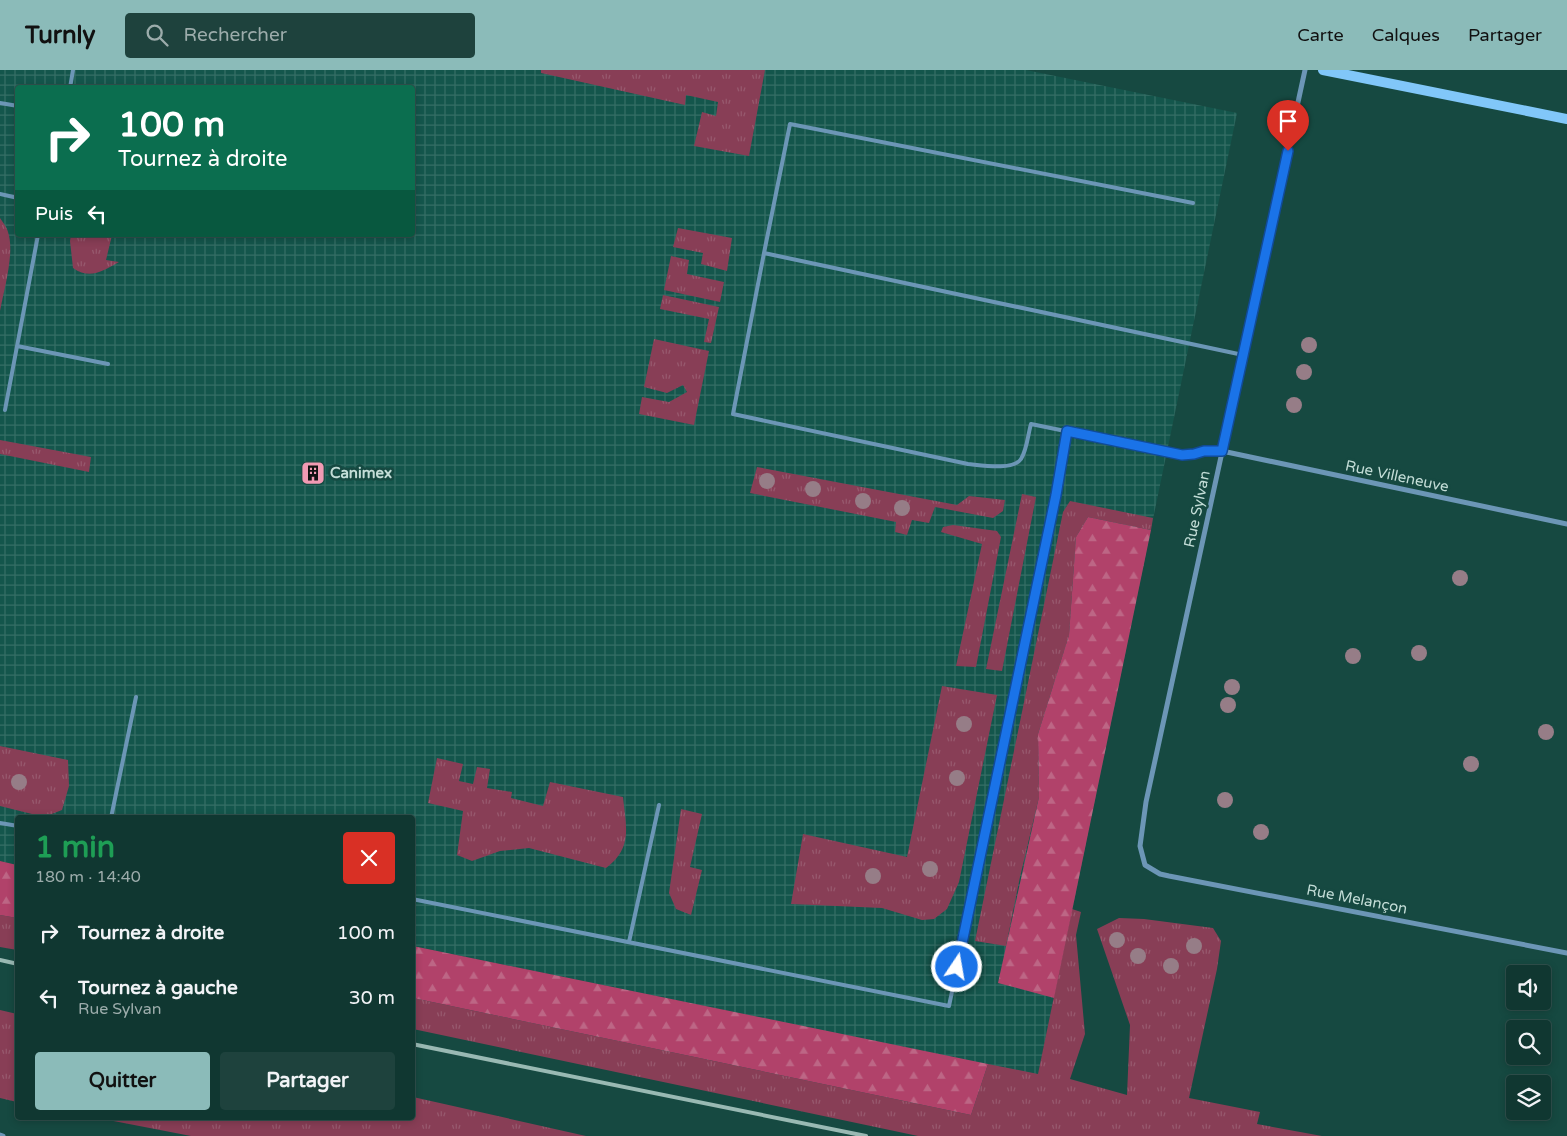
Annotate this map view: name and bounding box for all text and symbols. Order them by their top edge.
search box [125,13,475,58]
text: Turnly [25,21,95,50]
icon: search [143,21,171,49]
text: Rechercher [183,24,287,46]
text: Carte [1297,24,1344,46]
text: Calques [1372,24,1440,46]
text: Partager [1468,24,1542,46]
pin [1267,100,1309,151]
text: 100 m [118,104,225,146]
icon: right [35,105,100,170]
icon: arrive [1274,107,1302,135]
text: Tournez à droite [118,146,287,172]
icon: left [83,200,111,228]
text: Puis [35,203,73,225]
street label: Rue Villeneuve [1344,456,1450,496]
building icon: Canimex [300,460,326,486]
place label: Canimex [330,464,392,482]
street label: Rue Sylvan [1180,469,1214,549]
text: 1 min [35,829,115,866]
button: close [343,832,395,884]
text: 180 m · 14:40 [35,867,141,887]
street label: Rue Melançon [1305,880,1409,918]
icon: right [35,919,63,947]
text: Tournez à droite [78,922,224,944]
text: 100 m [337,922,395,944]
position arrow [930,940,982,992]
map controls [1506,965,1551,1120]
button: sound [1506,965,1551,1010]
text: Tournez à gauche [78,977,238,999]
icon: left [35,984,63,1012]
text: 30 m [349,987,395,1009]
text: Rue Sylvan [78,999,161,1019]
button: search [1506,1020,1551,1065]
button: Quitter [35,1052,210,1110]
button: Partager [220,1052,395,1110]
button: layers [1506,1075,1551,1120]

